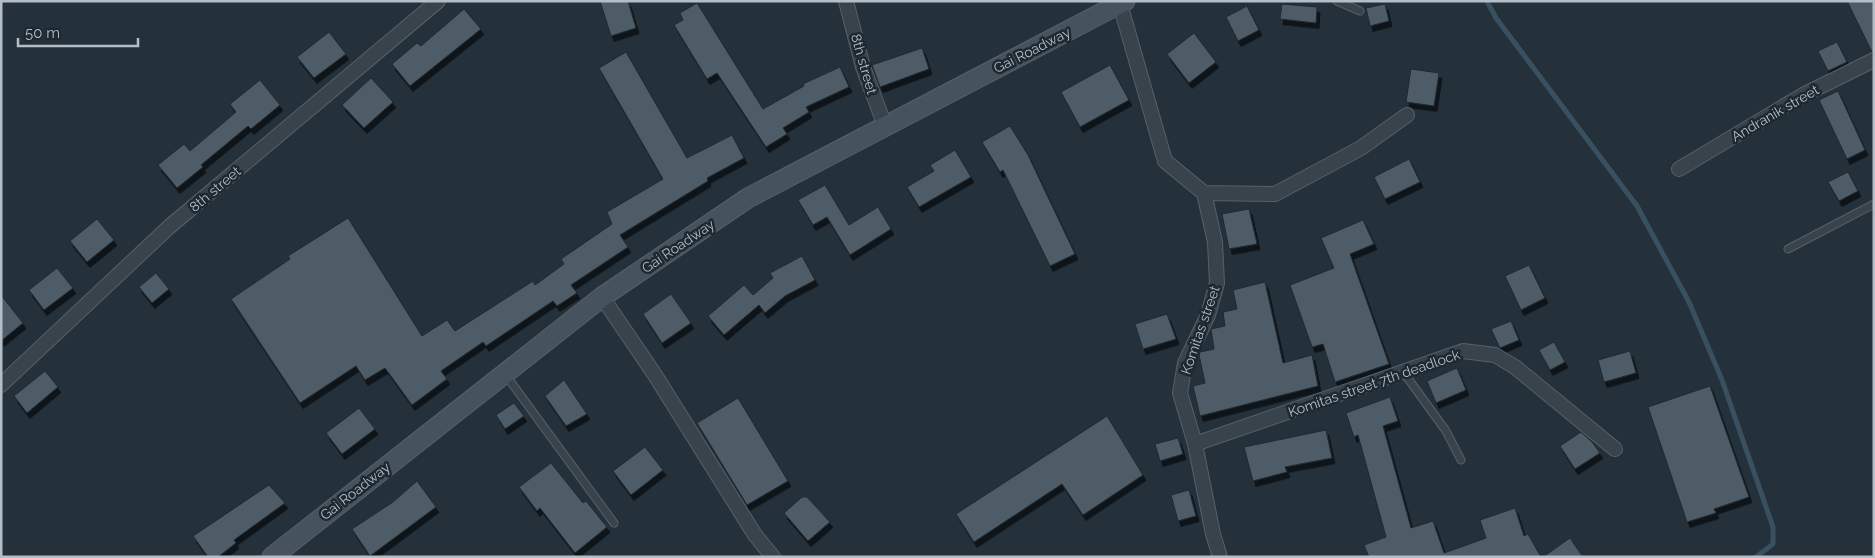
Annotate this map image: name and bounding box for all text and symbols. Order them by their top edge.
scale bar [18,15,138,47]
text: 50 m [25,24,60,42]
street label: Gai Roadway [991,24,1073,76]
street label: 8th street [848,32,880,96]
street label: Andranik street [1728,81,1822,144]
street label: 8th street [186,163,244,215]
street label: Gai Roadway [639,216,718,276]
street label: Komitas street [1177,283,1223,376]
street label: Komitas street 7th deadlock [1286,346,1463,420]
street label: Gai Roadway [317,459,393,523]

